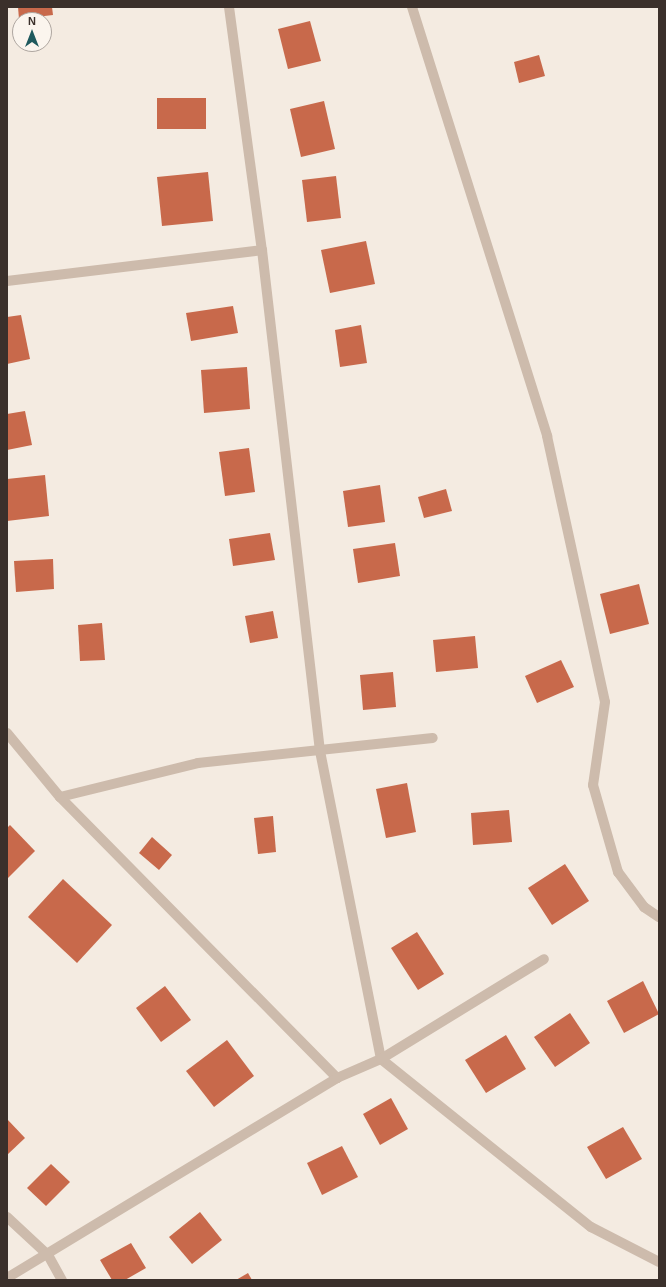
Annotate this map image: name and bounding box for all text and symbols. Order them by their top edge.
north arrow [12,12,52,52]
text: N [28,15,36,27]

